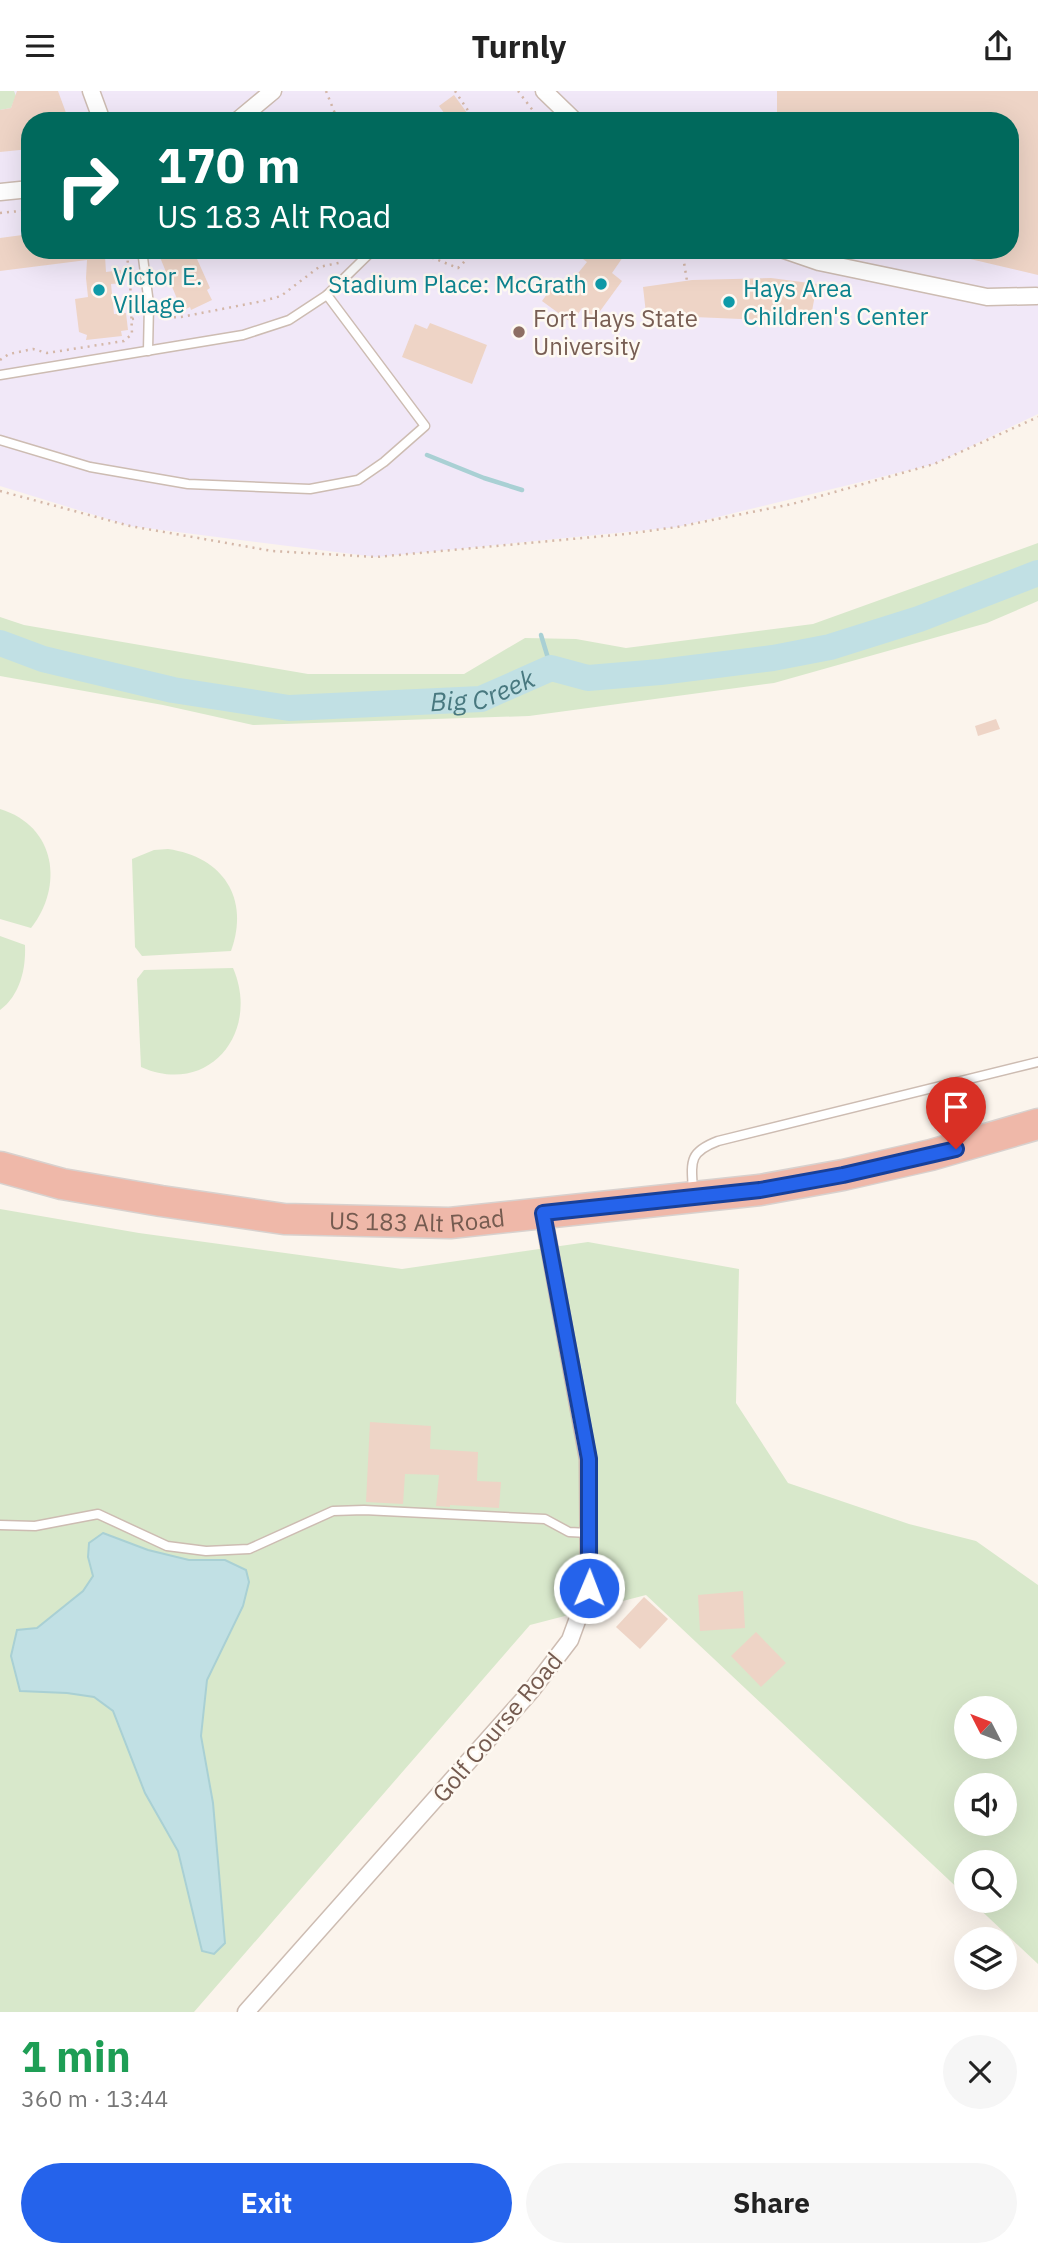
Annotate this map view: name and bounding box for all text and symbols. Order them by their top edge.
text: Turnly [472,25,566,67]
icon: menu [21,27,59,65]
icon: share [979,27,1017,65]
text: 170 m [157,133,301,196]
icon: right [42,140,133,231]
text: US 183 Alt Road [157,195,391,237]
place label: Victor E. Village [113,260,202,320]
place label: Stadium Place: McGrath [328,268,587,300]
place label: Hays Area Children's Center [743,272,928,332]
marker: Stadium Place: McGrath [593,276,609,292]
marker: Victor E. Village [91,282,107,298]
marker: Hays Area Children's Center [721,294,737,310]
place label: Fort Hays State University [533,302,698,362]
marker: Fort Hays State University [511,324,527,340]
water label: Big Creek [429,660,540,718]
pin [926,1077,986,1149]
icon: arrive [937,1088,975,1126]
street label: US 183 Alt Road [329,1201,506,1239]
position arrow [552,1551,626,1625]
street label: Golf Course Road [425,1645,569,1809]
north arrow [954,1696,1017,1759]
map controls [954,1696,1017,1990]
button: sound [954,1773,1017,1836]
button: search [954,1850,1017,1913]
button: layers [954,1927,1017,1990]
text: 1 min [21,2029,131,2084]
button: close [943,2035,1017,2109]
text: 360 m · 13:44 [21,2083,168,2113]
button: Exit [21,2163,512,2243]
button: Share [526,2163,1017,2243]

